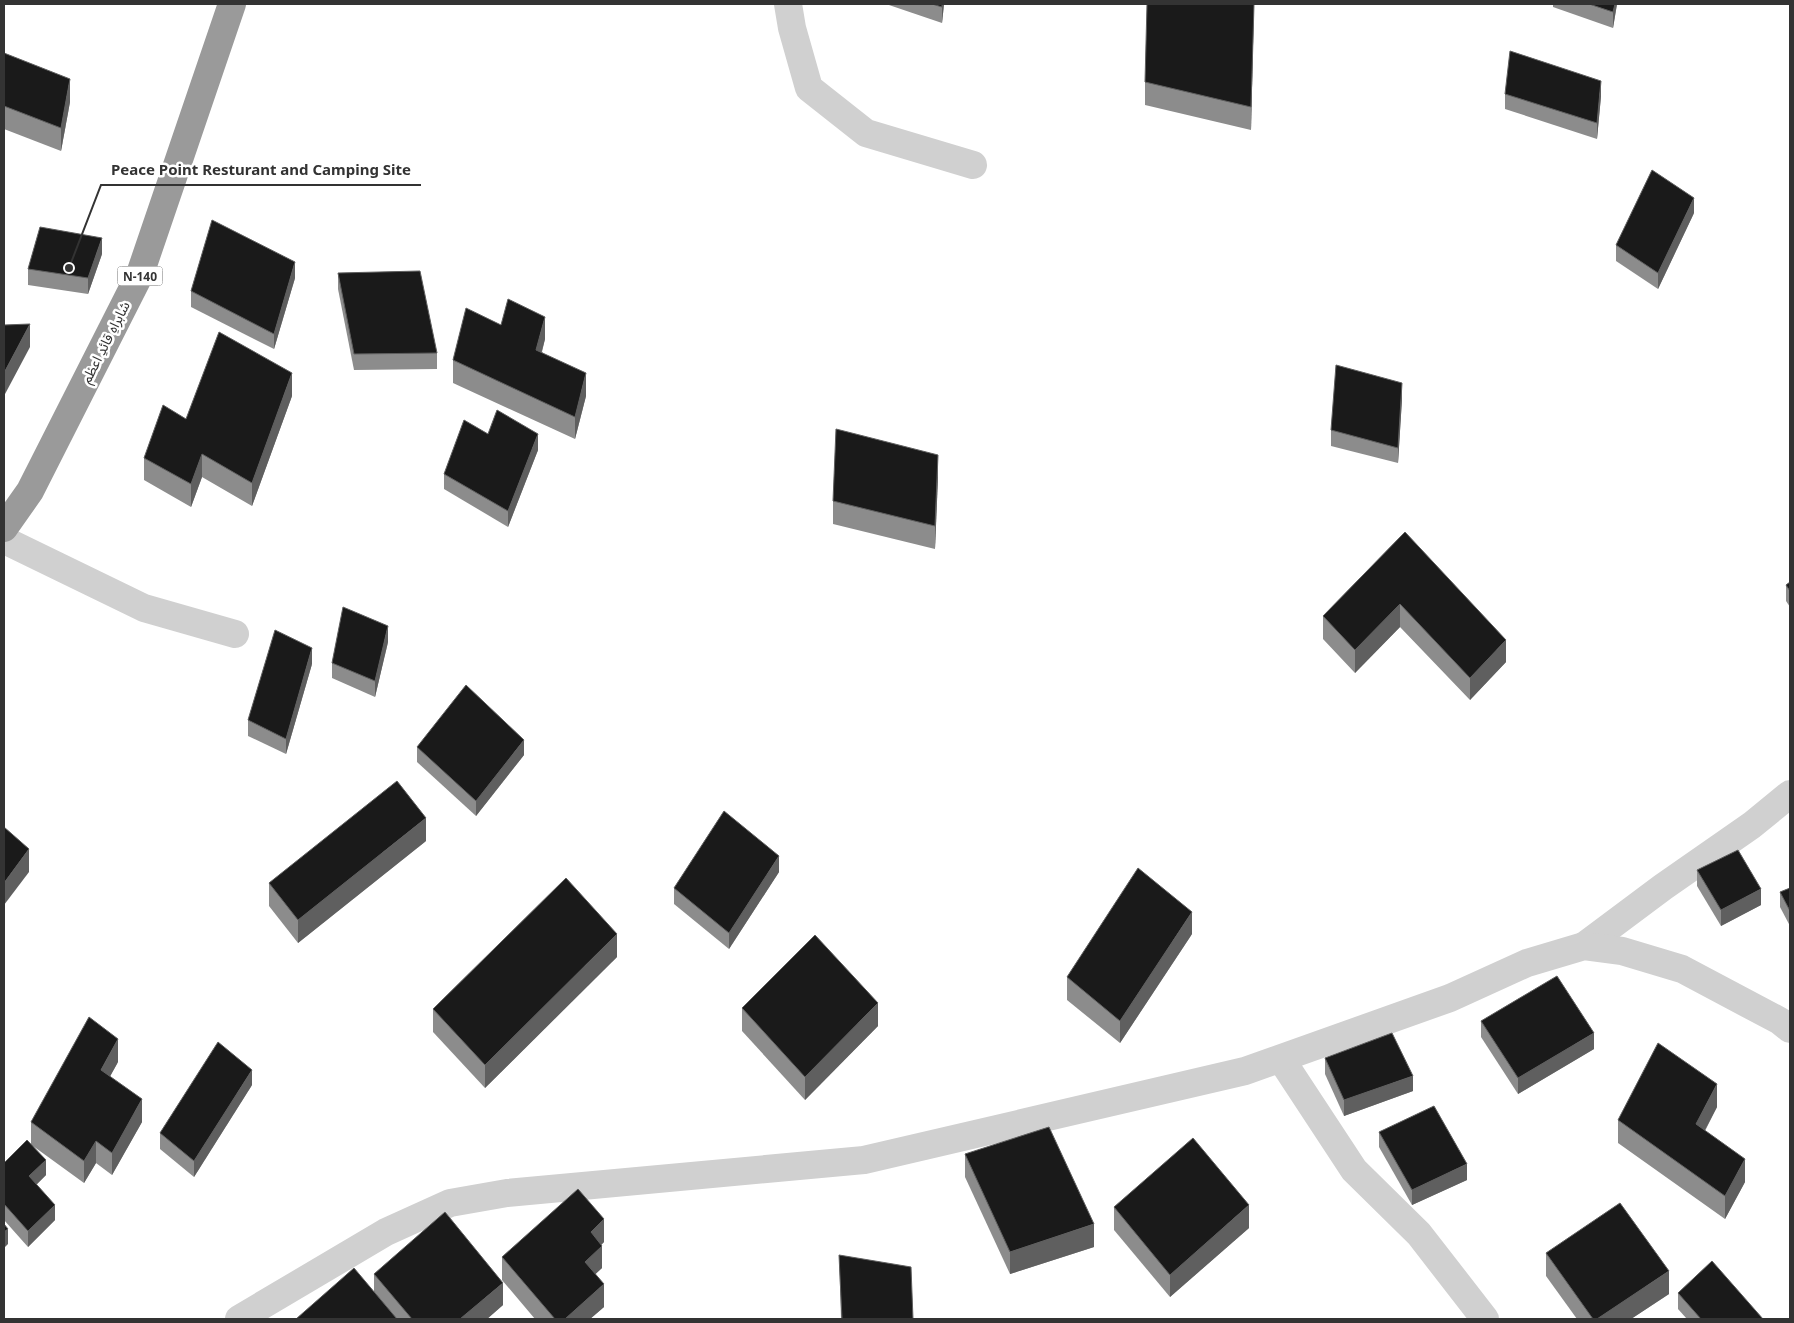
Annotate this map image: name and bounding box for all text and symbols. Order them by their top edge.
callout: Peace Point Resturant and Camping Site [101,155,421,185]
text: Peace Point Resturant and Camping Site [111,159,411,179]
road number: N-140 [118,266,162,286]
street label: شاہراہِ قائدِ اعظم [76,298,136,387]

